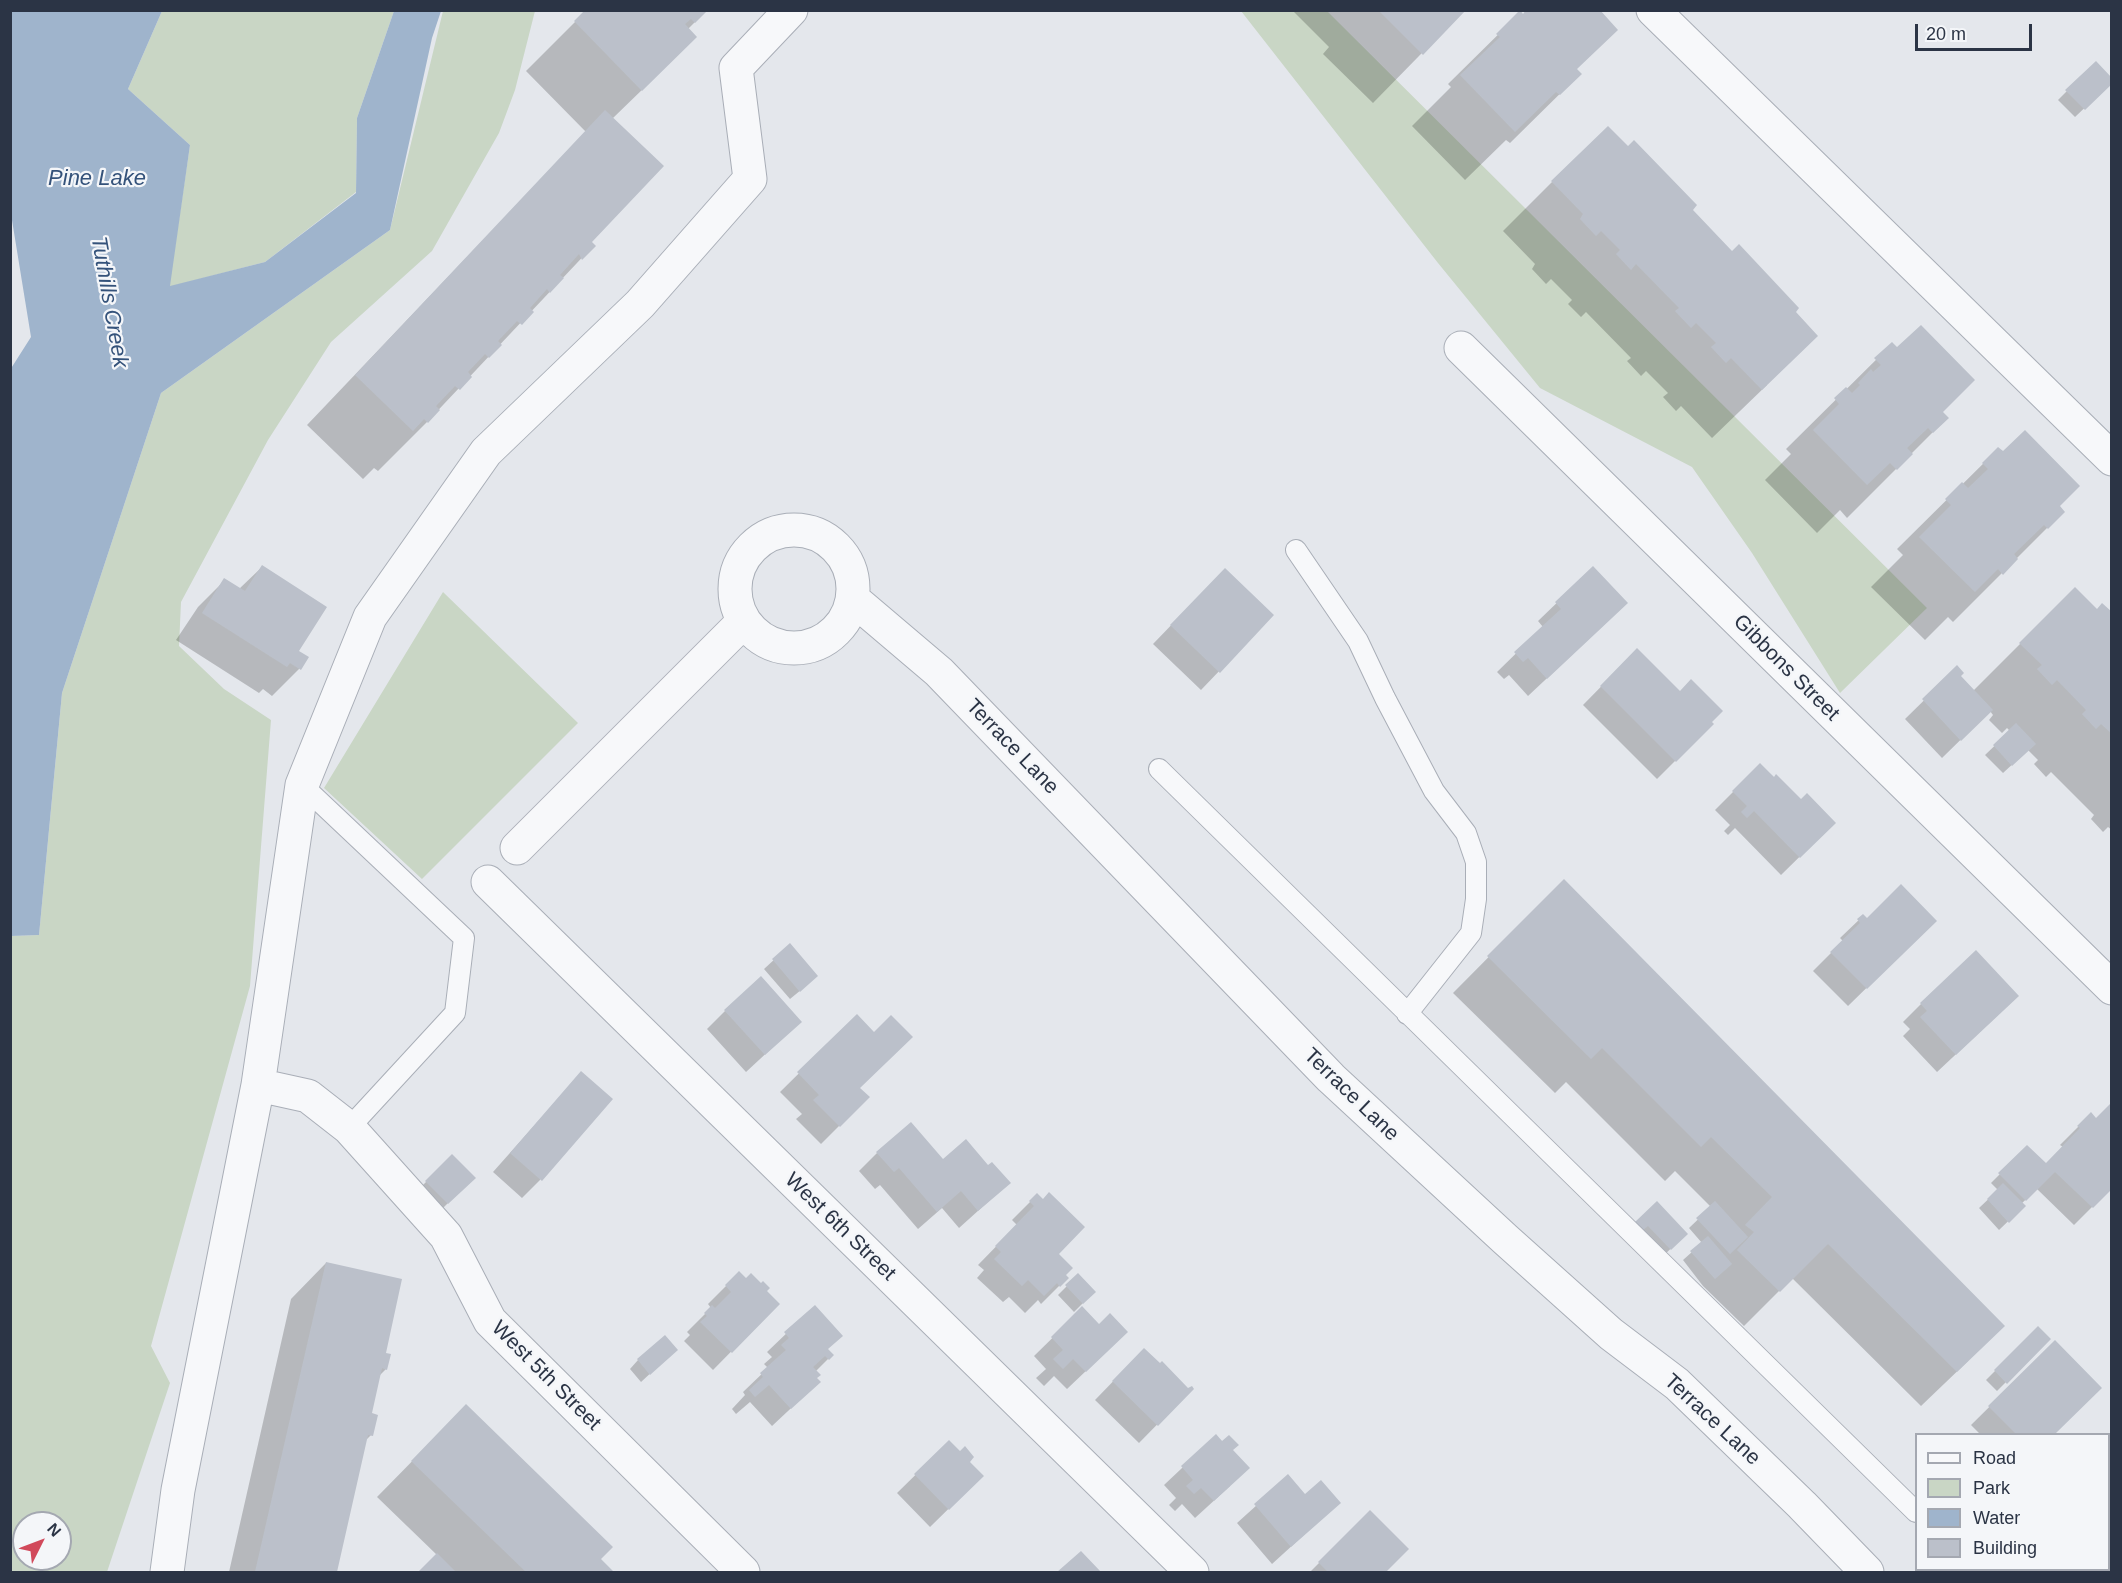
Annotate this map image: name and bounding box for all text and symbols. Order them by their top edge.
scale bar [1918,12,2035,50]
text: 20 m [1926,24,1966,44]
water label: Pine Lake [48,166,146,192]
water label: Tuthills Creek [84,234,134,370]
street label: Gibbons Street [1728,610,1844,726]
street label: Terrace Lane [960,694,1064,800]
street label: Terrace Lane [1298,1043,1404,1147]
street label: West 6th Street [779,1168,901,1286]
street label: West 5th Street [486,1316,606,1436]
street label: Terrace Lane [1659,1369,1765,1471]
legend [1915,1433,2110,1571]
text: Road [1973,1448,2016,1468]
text: Park [1973,1478,2010,1498]
text: Water [1973,1508,2020,1528]
north arrow [12,1511,72,1571]
text: N [44,1520,64,1540]
text: Building [1973,1538,2037,1558]

